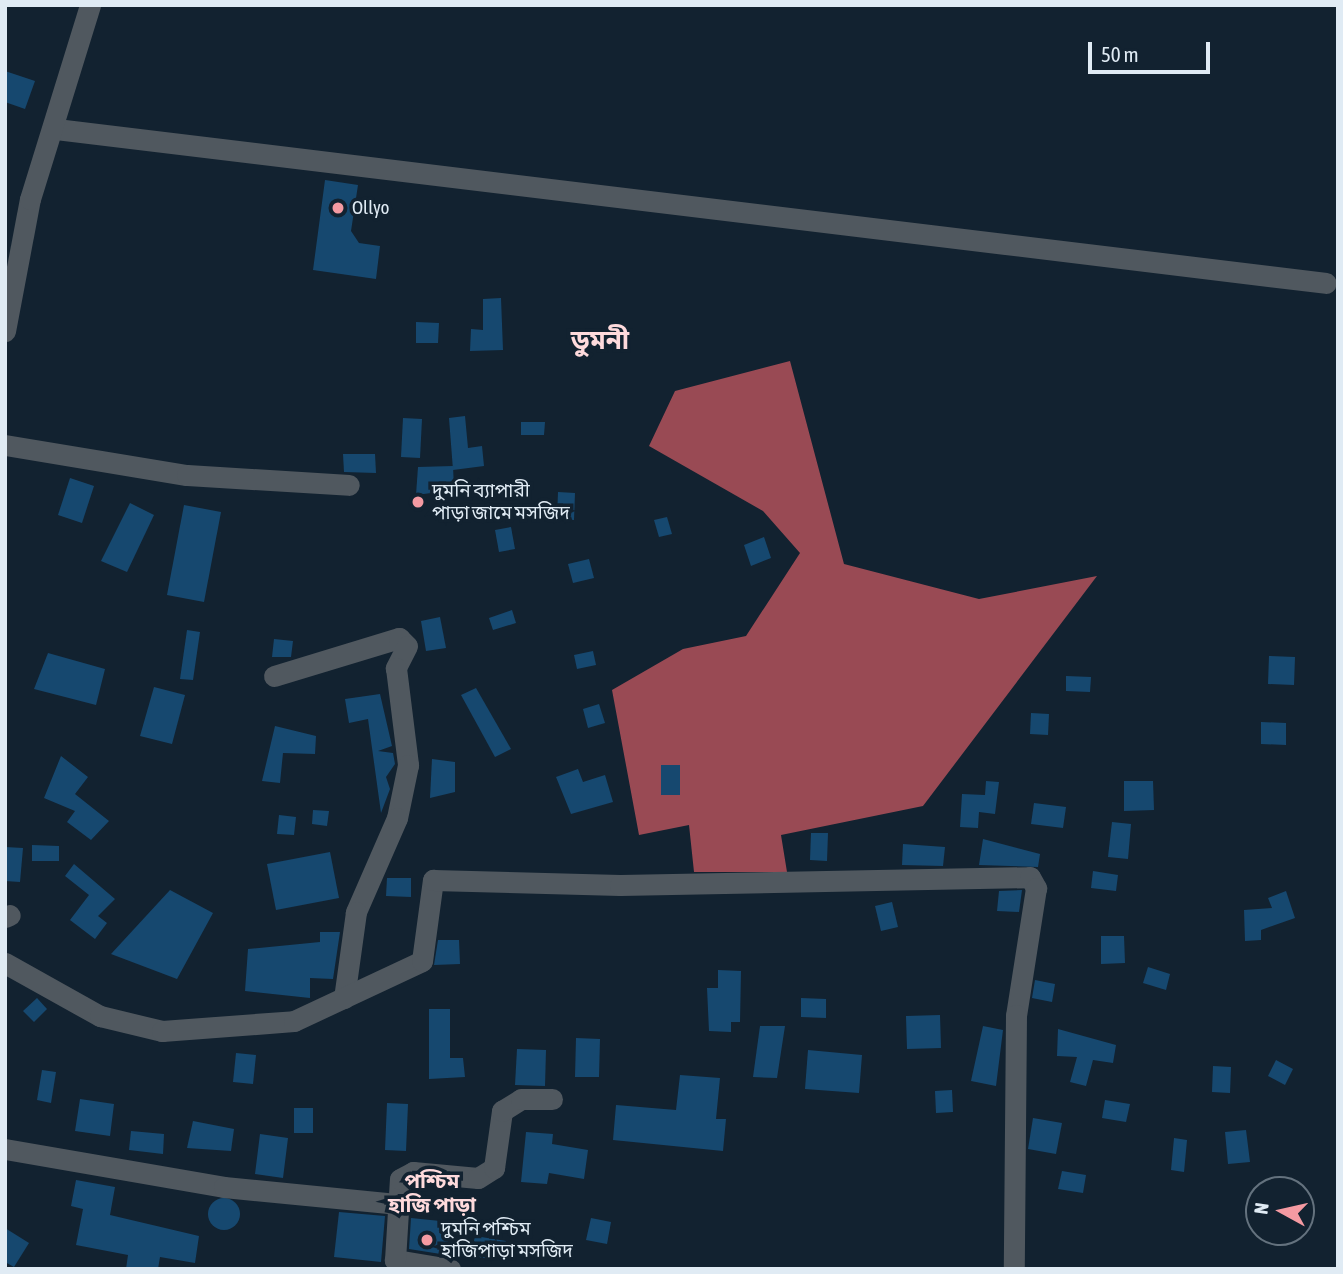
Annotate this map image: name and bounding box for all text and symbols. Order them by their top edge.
scale bar [1091,28,1214,72]
text: 50 m [1101,42,1139,66]
place label: Ollyo [352,197,390,219]
marker: Ollyo [330,200,346,216]
district label: ডুমনী [571,325,629,357]
place label: দুমনি ব্যাপারী পাড়া জামে মসজিদ [432,480,570,524]
marker: দুমনি ব্যাপারী পাড়া জামে মসজিদ [410,494,426,510]
district label: পশ্চিম হাজি পাড়া [388,1167,476,1217]
north arrow [1245,1176,1315,1246]
text: N [1250,1201,1273,1215]
place label: দুমনি পশ্চিম হাজিপাড়া মসজিদ [441,1218,573,1262]
marker: দুমনি পশ্চিম হাজিপাড়া মসজিদ [419,1232,435,1248]

